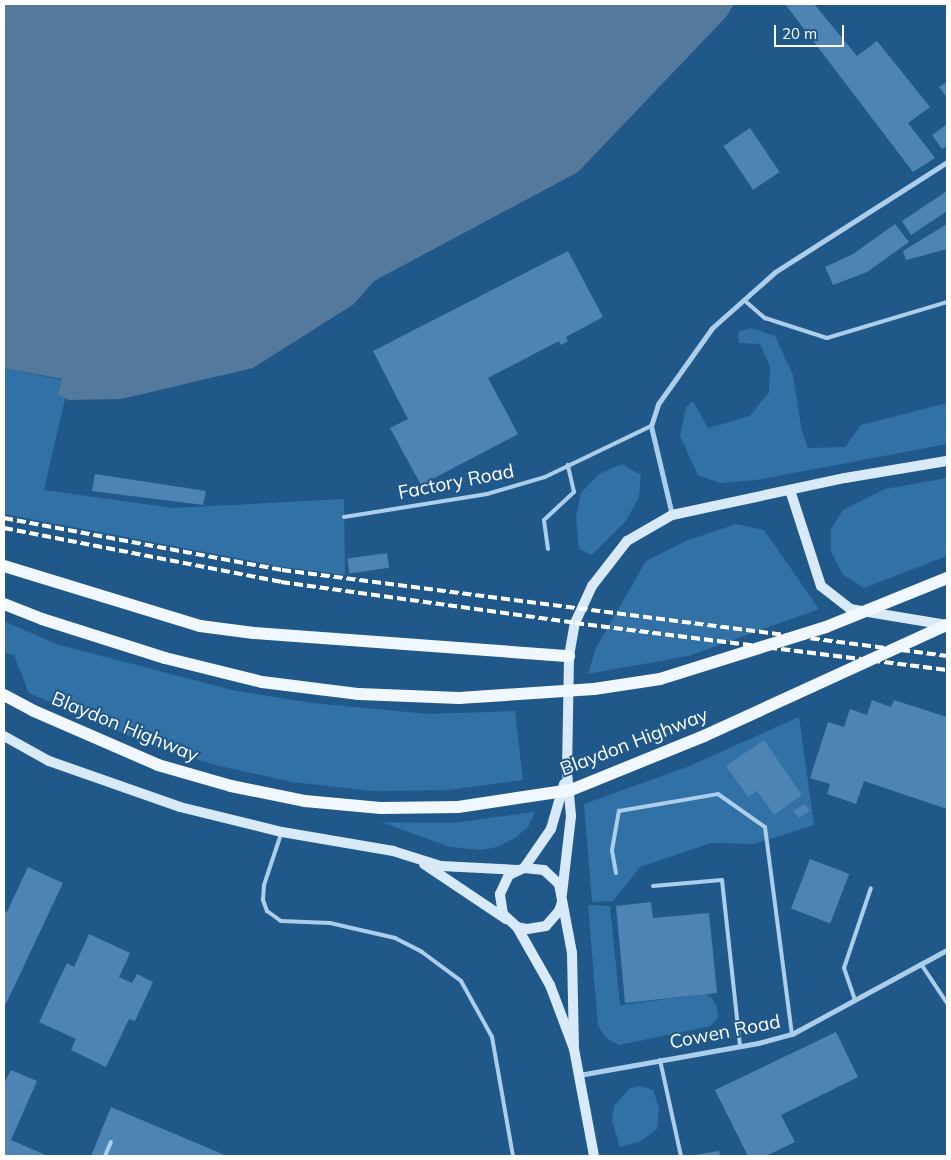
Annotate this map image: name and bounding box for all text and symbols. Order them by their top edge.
scale bar [776,15,846,47]
text: 20 m [782,24,817,43]
street label: Factory Road [396,460,516,504]
street label: Blaydon Highway [48,687,202,767]
street label: Blaydon Highway [557,703,711,781]
street label: Cowen Road [668,1010,782,1054]

